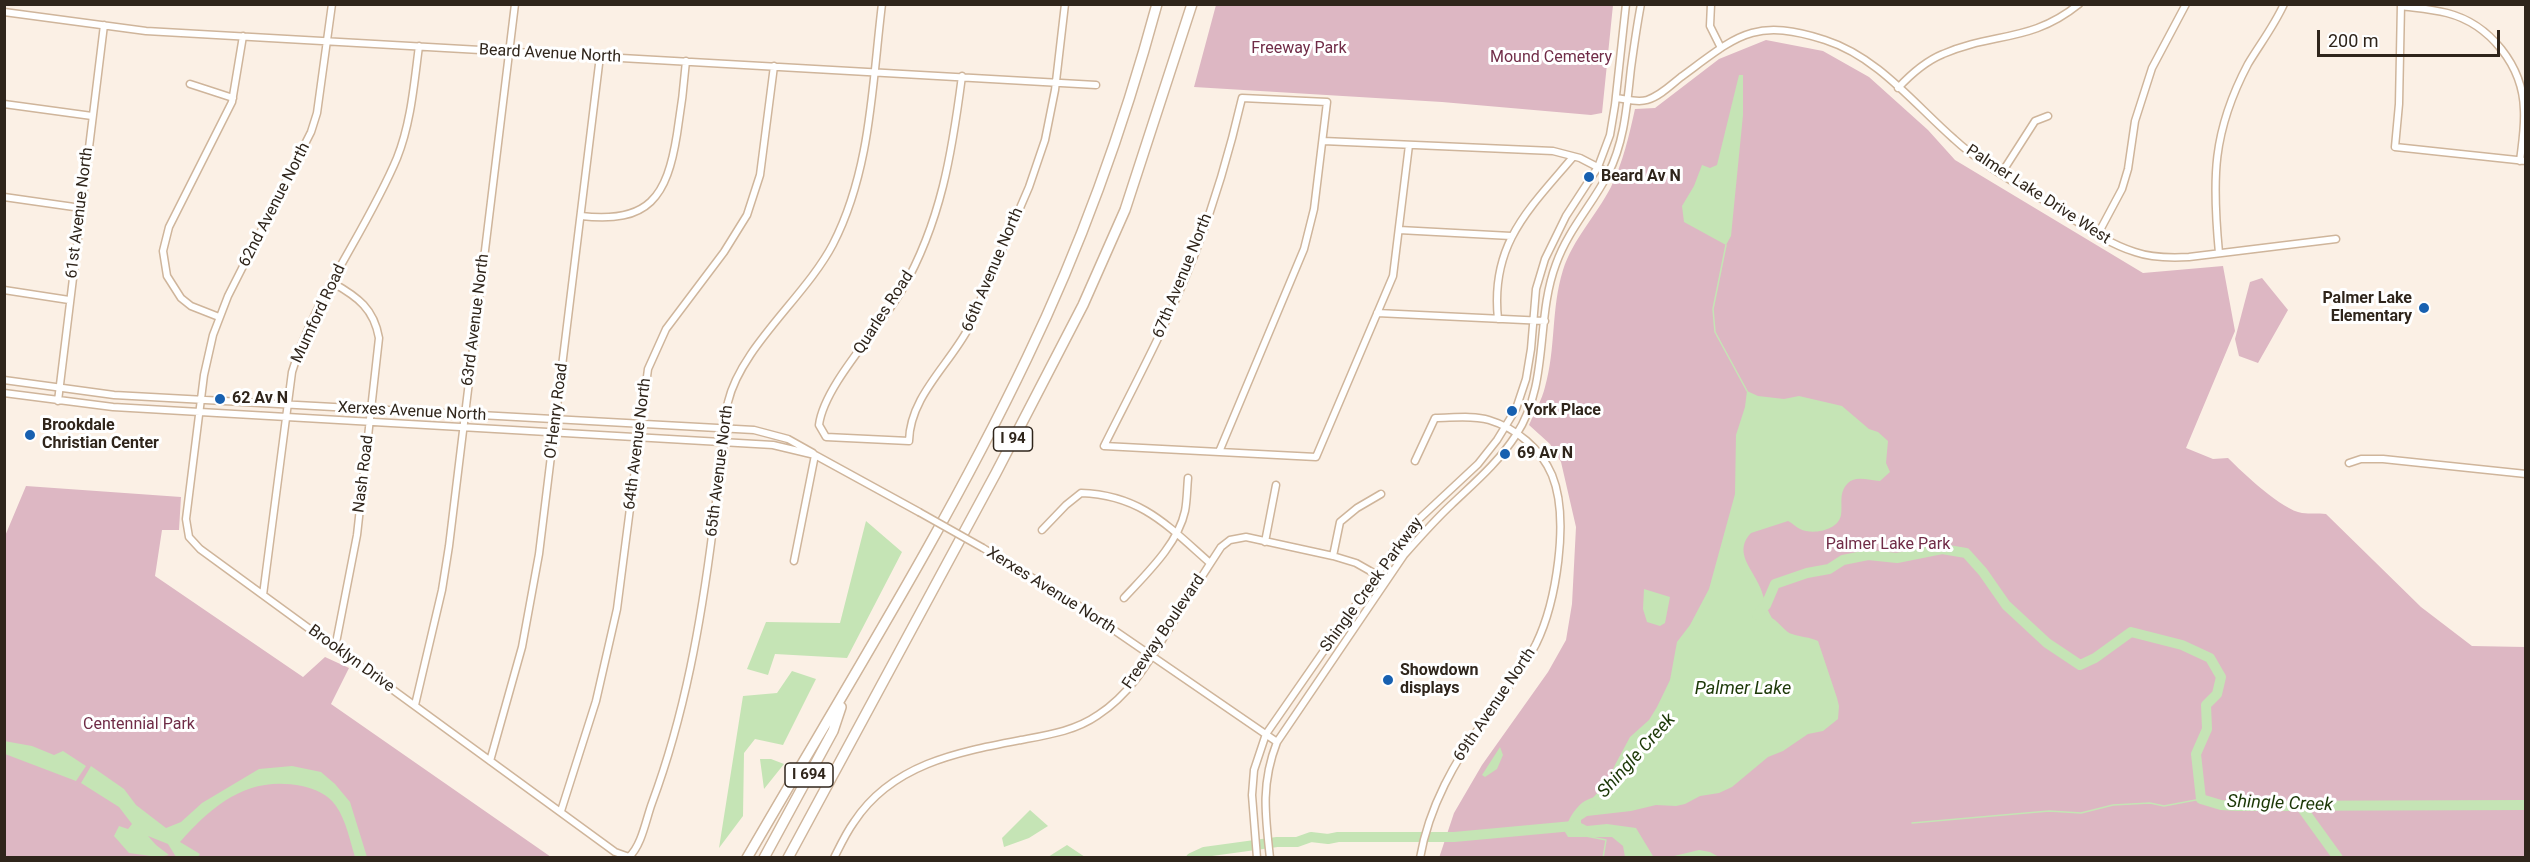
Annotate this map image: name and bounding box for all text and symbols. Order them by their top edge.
scale bar [2320,18,2503,56]
text: 200 m [2328,30,2379,51]
park label: Freeway Park [1251,39,1347,59]
street label: Beard Avenue North [479,41,621,67]
park label: Mound Cemetery [1490,48,1612,68]
street label: 62nd Avenue North [235,140,315,270]
street label: Palmer Lake Drive West [1962,141,2114,249]
street label: 61st Avenue North [62,146,98,280]
place label: Beard Av N [1601,167,1681,187]
marker: Beard Av N [1582,170,1596,184]
street label: 66th Avenue North [958,205,1028,335]
street label: 67th Avenue North [1149,211,1217,341]
street label: 63rd Avenue North [458,253,494,387]
street label: Mumford Road [288,262,350,366]
street label: Quarles Road [850,268,918,358]
place label: Palmer Lake Elementary [2322,289,2412,327]
marker: Palmer Lake Elementary [2417,301,2431,315]
street label: O'Henry Road [542,362,572,460]
street label: 64th Avenue North [620,377,656,511]
place label: 62 Av N [232,389,288,409]
marker: 62 Av N [213,392,227,406]
street label: Xerxes Avenue North [337,399,487,425]
place label: York Place [1524,401,1601,421]
street label: 65th Avenue North [702,404,738,538]
marker: York Place [1505,404,1519,418]
place label: Brookdale Christian Center [42,416,159,454]
road number: I 94 [994,427,1032,451]
marker: Brookdale Christian Center [23,428,37,442]
street label: Nash Road [350,434,378,514]
place label: 69 Av N [1517,444,1573,464]
marker: 69 Av N [1498,447,1512,461]
street label: Shingle Creek Parkway [1317,514,1427,656]
park label: Palmer Lake Park [1826,535,1950,555]
street label: Xerxes Avenue North [983,543,1119,639]
street label: Freeway Boulevard [1119,571,1209,693]
street label: Brooklyn Drive [304,621,398,697]
street label: 69th Avenue North [1450,645,1540,765]
place label: Showdown displays [1400,661,1478,699]
marker: Showdown displays [1381,673,1395,687]
water label: Palmer Lake [1695,678,1791,700]
water label: Shingle Creek [1593,709,1681,803]
park label: Centennial Park [83,715,195,735]
road number: I 694 [785,763,833,787]
water label: Shingle Creek [2227,791,2333,817]

